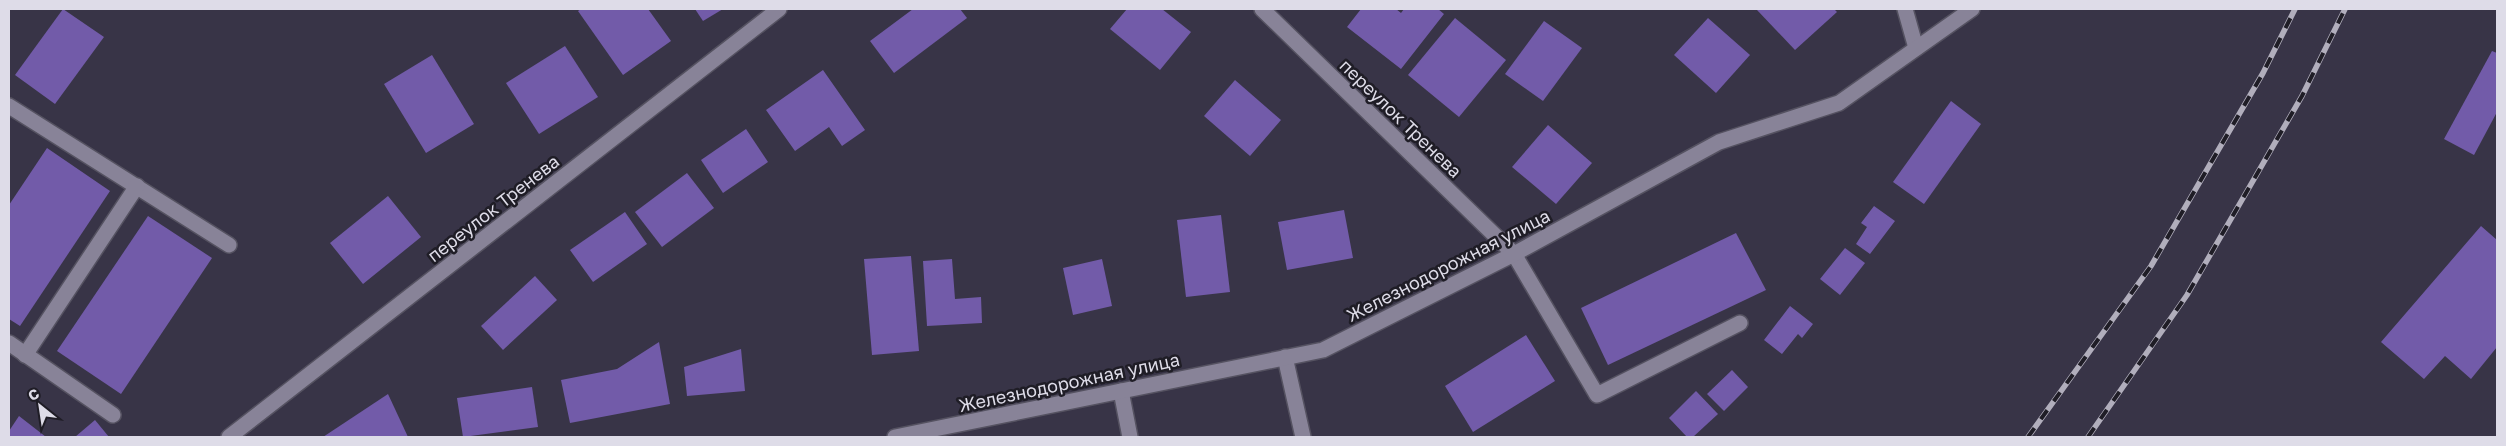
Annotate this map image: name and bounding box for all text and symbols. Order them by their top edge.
street label: переулок Тренева [1335,54,1467,182]
street label: переулок Тренева [423,150,563,266]
street label: Железнодорожная улица [1343,204,1553,326]
street label: Железнодорожная улица [956,348,1182,416]
north arrow [15,381,65,431]
text: С [25,384,42,404]

